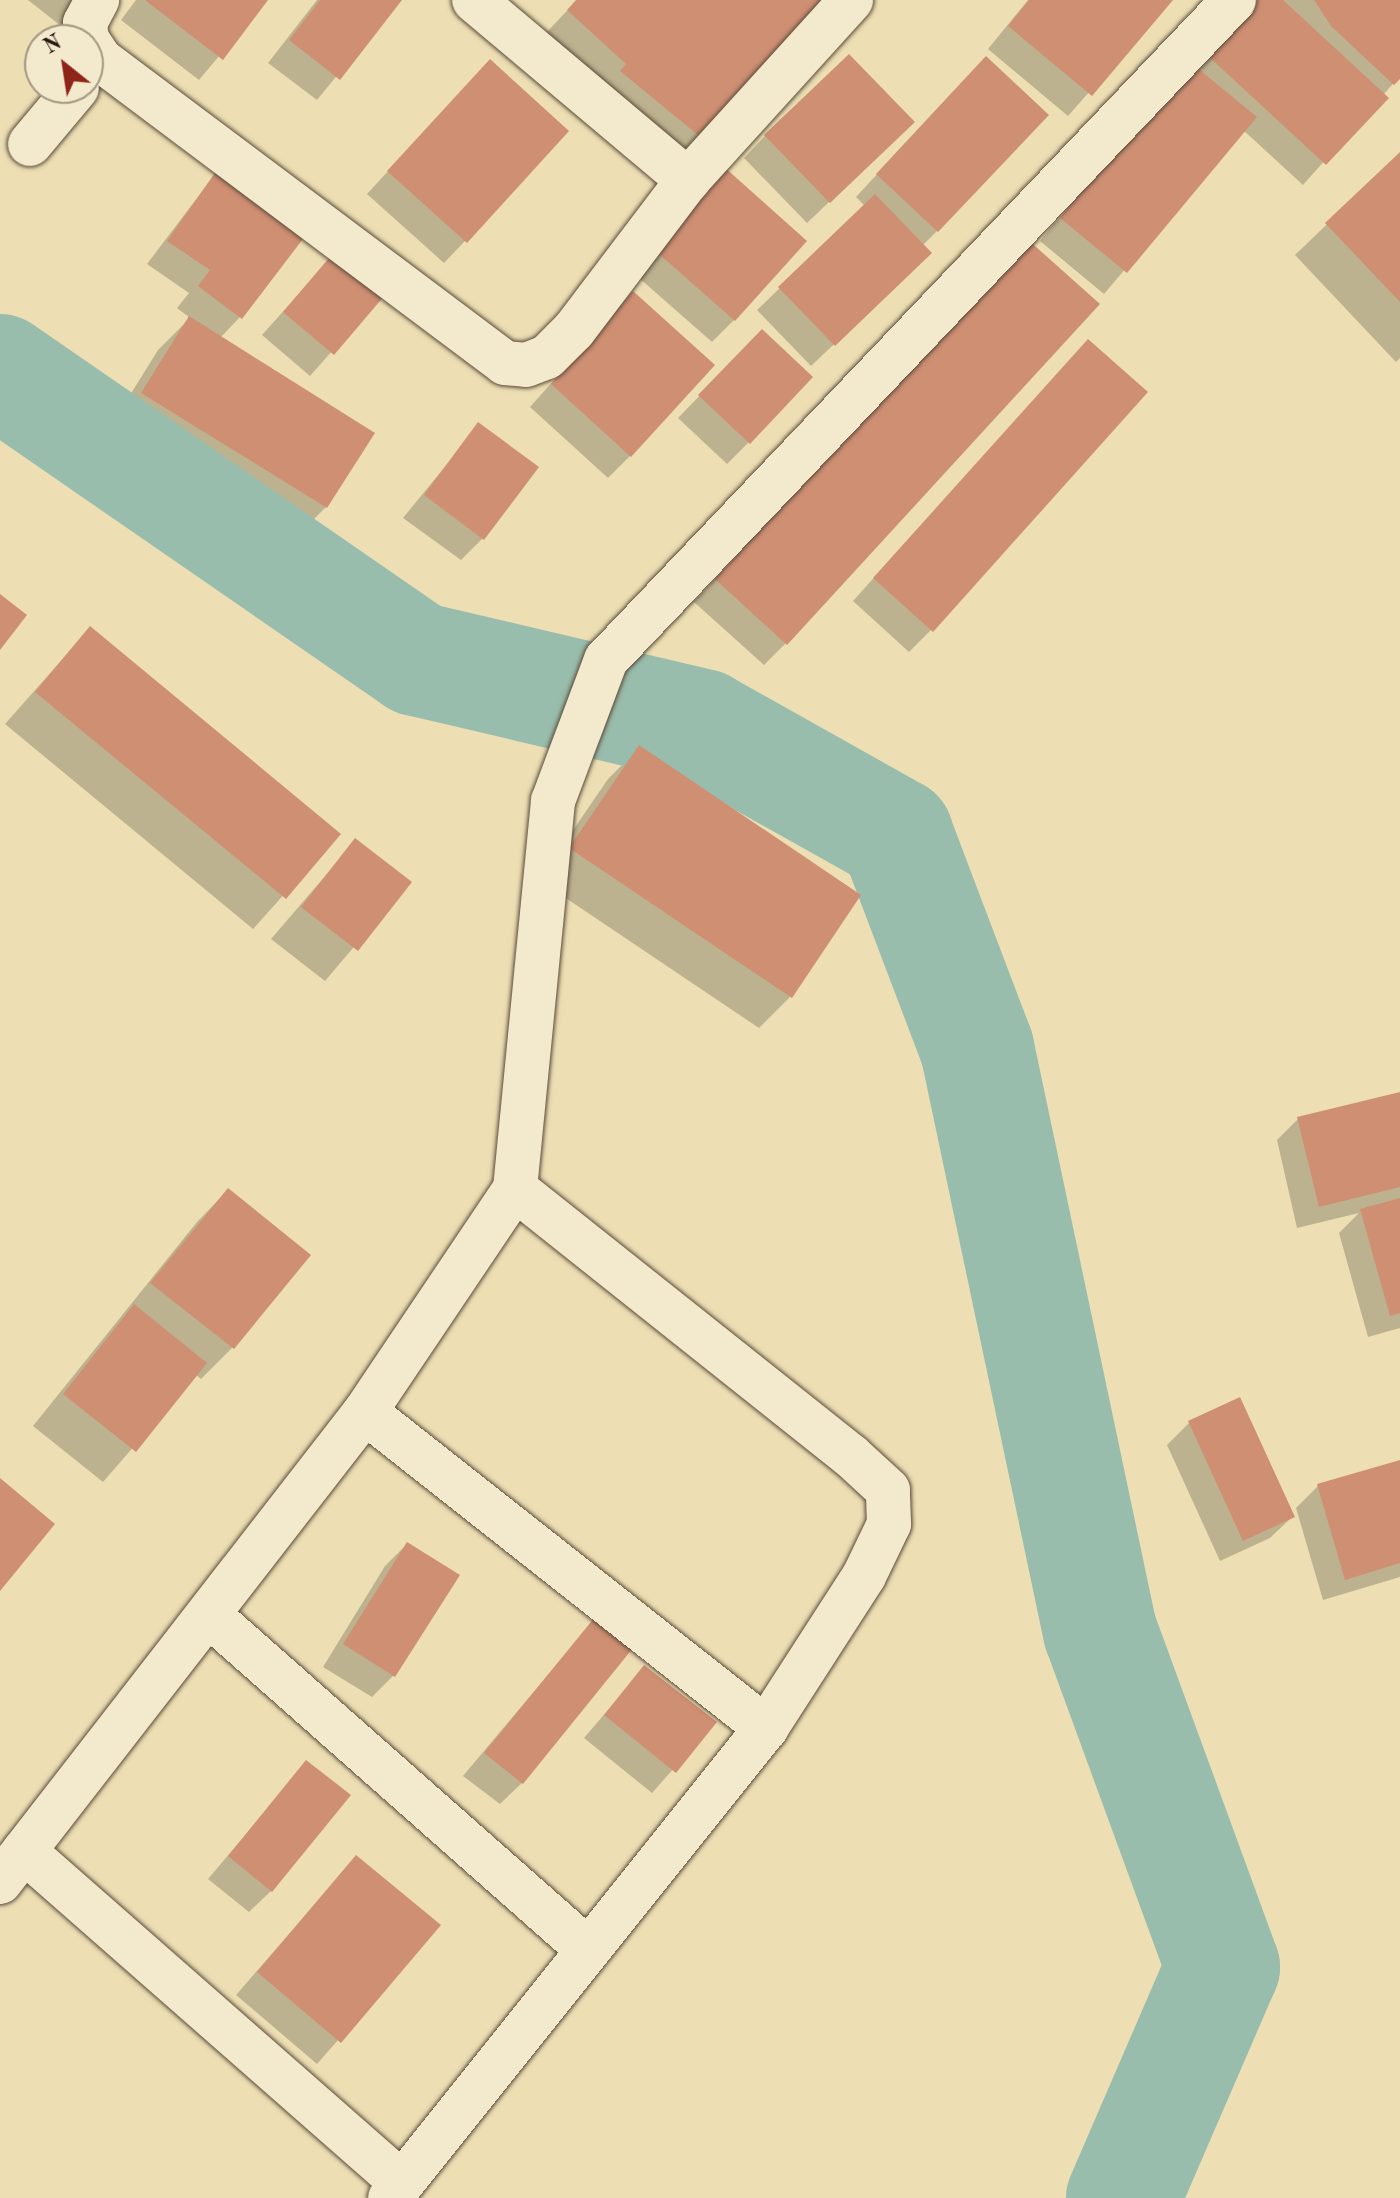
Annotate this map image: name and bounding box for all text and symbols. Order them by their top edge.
north arrow [24,24,104,104]
text: N [40,31,66,59]

